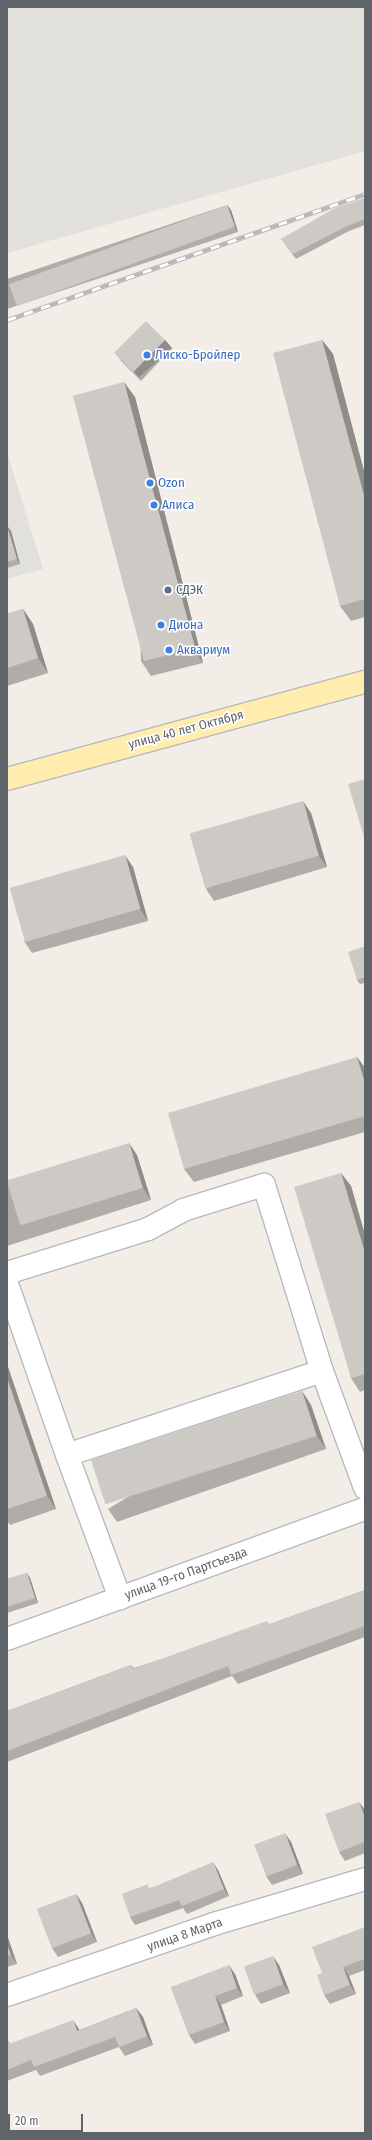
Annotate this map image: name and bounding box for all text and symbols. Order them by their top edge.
place label: Лиско-Бройлер [155,347,240,363]
marker: Лиско-Бройлер [142,350,152,360]
place label: Ozon [158,475,185,491]
marker: Ozon [145,478,155,488]
place label: Алиса [162,497,194,513]
marker: Алиса [149,500,159,510]
place label: СДЭК [176,582,203,598]
marker: СДЭК [163,585,173,595]
place label: Диона [169,617,203,633]
marker: Диона [156,620,166,630]
place label: Аквариум [177,642,230,658]
marker: Аквариум [164,645,174,655]
street label: улица 40 лет Октября [127,707,245,753]
street label: улица 19-го Партсъезда [123,1545,249,1603]
street label: улица 8 Марта [145,1915,225,1955]
scale bar [10,2106,85,2132]
text: 20 m [15,2114,39,2128]

